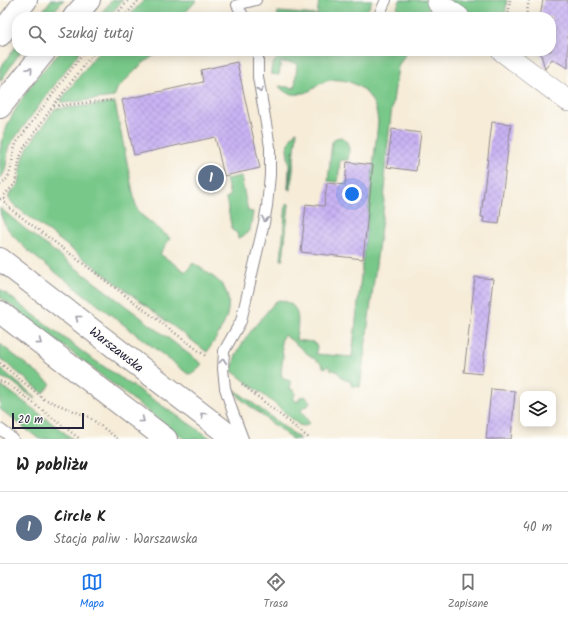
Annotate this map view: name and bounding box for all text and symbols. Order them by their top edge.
search box [12,12,556,56]
text: Szukaj tutaj [58,22,133,46]
icon: search [26,23,48,45]
one-way arrow [25,67,32,74]
one-way arrow [255,87,264,93]
pin: 1 [198,163,224,193]
your location [342,184,362,204]
one-way arrow [261,216,270,222]
one-way arrow [75,316,82,323]
street label: Warszawska [84,322,148,378]
one-way arrow [34,337,41,344]
one-way arrow [219,358,228,364]
map controls [520,391,556,427]
button: layers [520,391,556,427]
scale bar [12,411,84,430]
text: 20 m [18,411,43,429]
one-way arrow [200,413,207,420]
one-way arrow [138,416,145,423]
text: W pobliżu [16,452,87,479]
text: Circle K [54,505,106,529]
text: 1 [27,517,31,538]
text: 40 m [523,517,552,538]
text: Stacja paliw · Warszawska [54,529,198,550]
tab: Mapa [80,571,104,613]
tab: Trasa [264,571,288,613]
tab: Zapisane [448,571,488,613]

